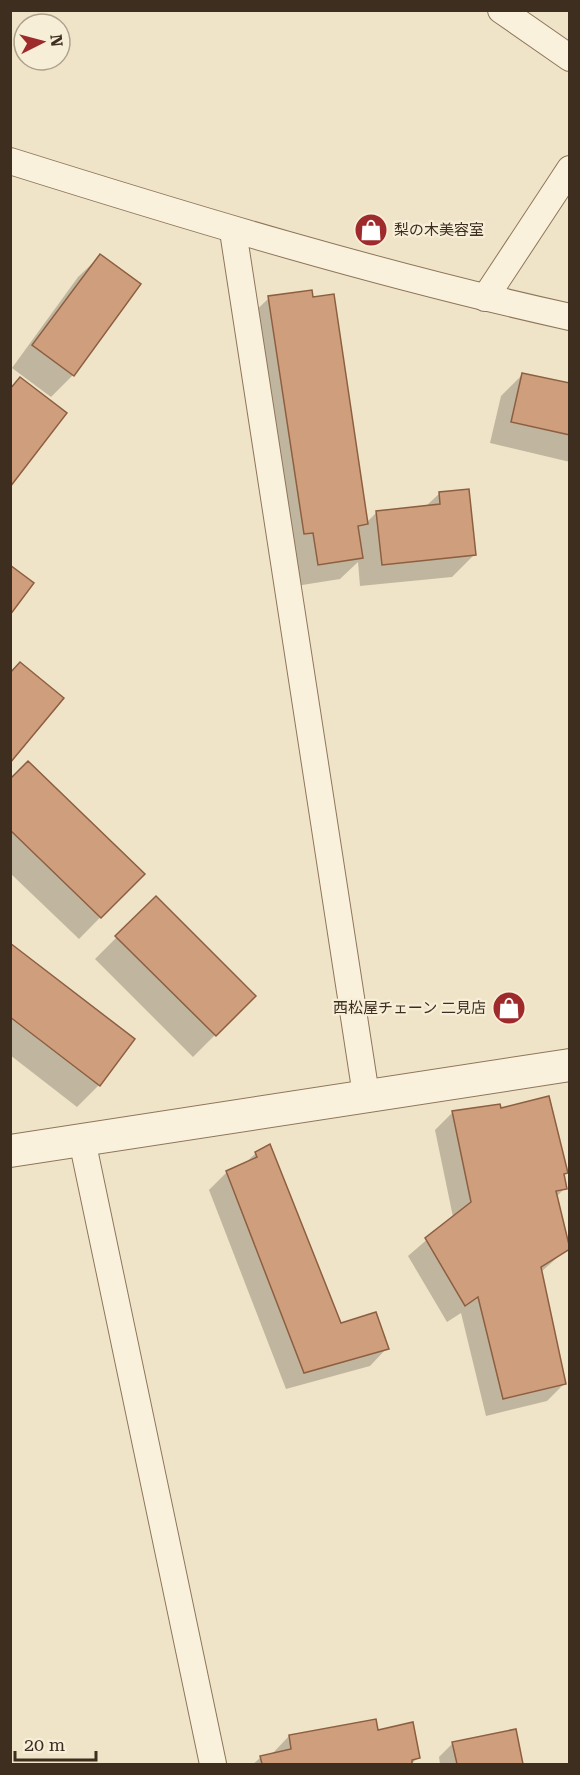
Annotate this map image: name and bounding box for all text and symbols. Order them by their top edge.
north arrow [12,12,72,72]
text: N [46,33,67,48]
shop icon: 梨の木美容室 [353,212,389,248]
place label: 梨の木美容室 [394,221,484,239]
shop icon: 西松屋チェーン 二見店 [491,990,527,1026]
place label: 西松屋チェーン 二見店 [333,999,486,1017]
scale bar [15,1724,96,1762]
text: 20 m [24,1734,65,1755]

